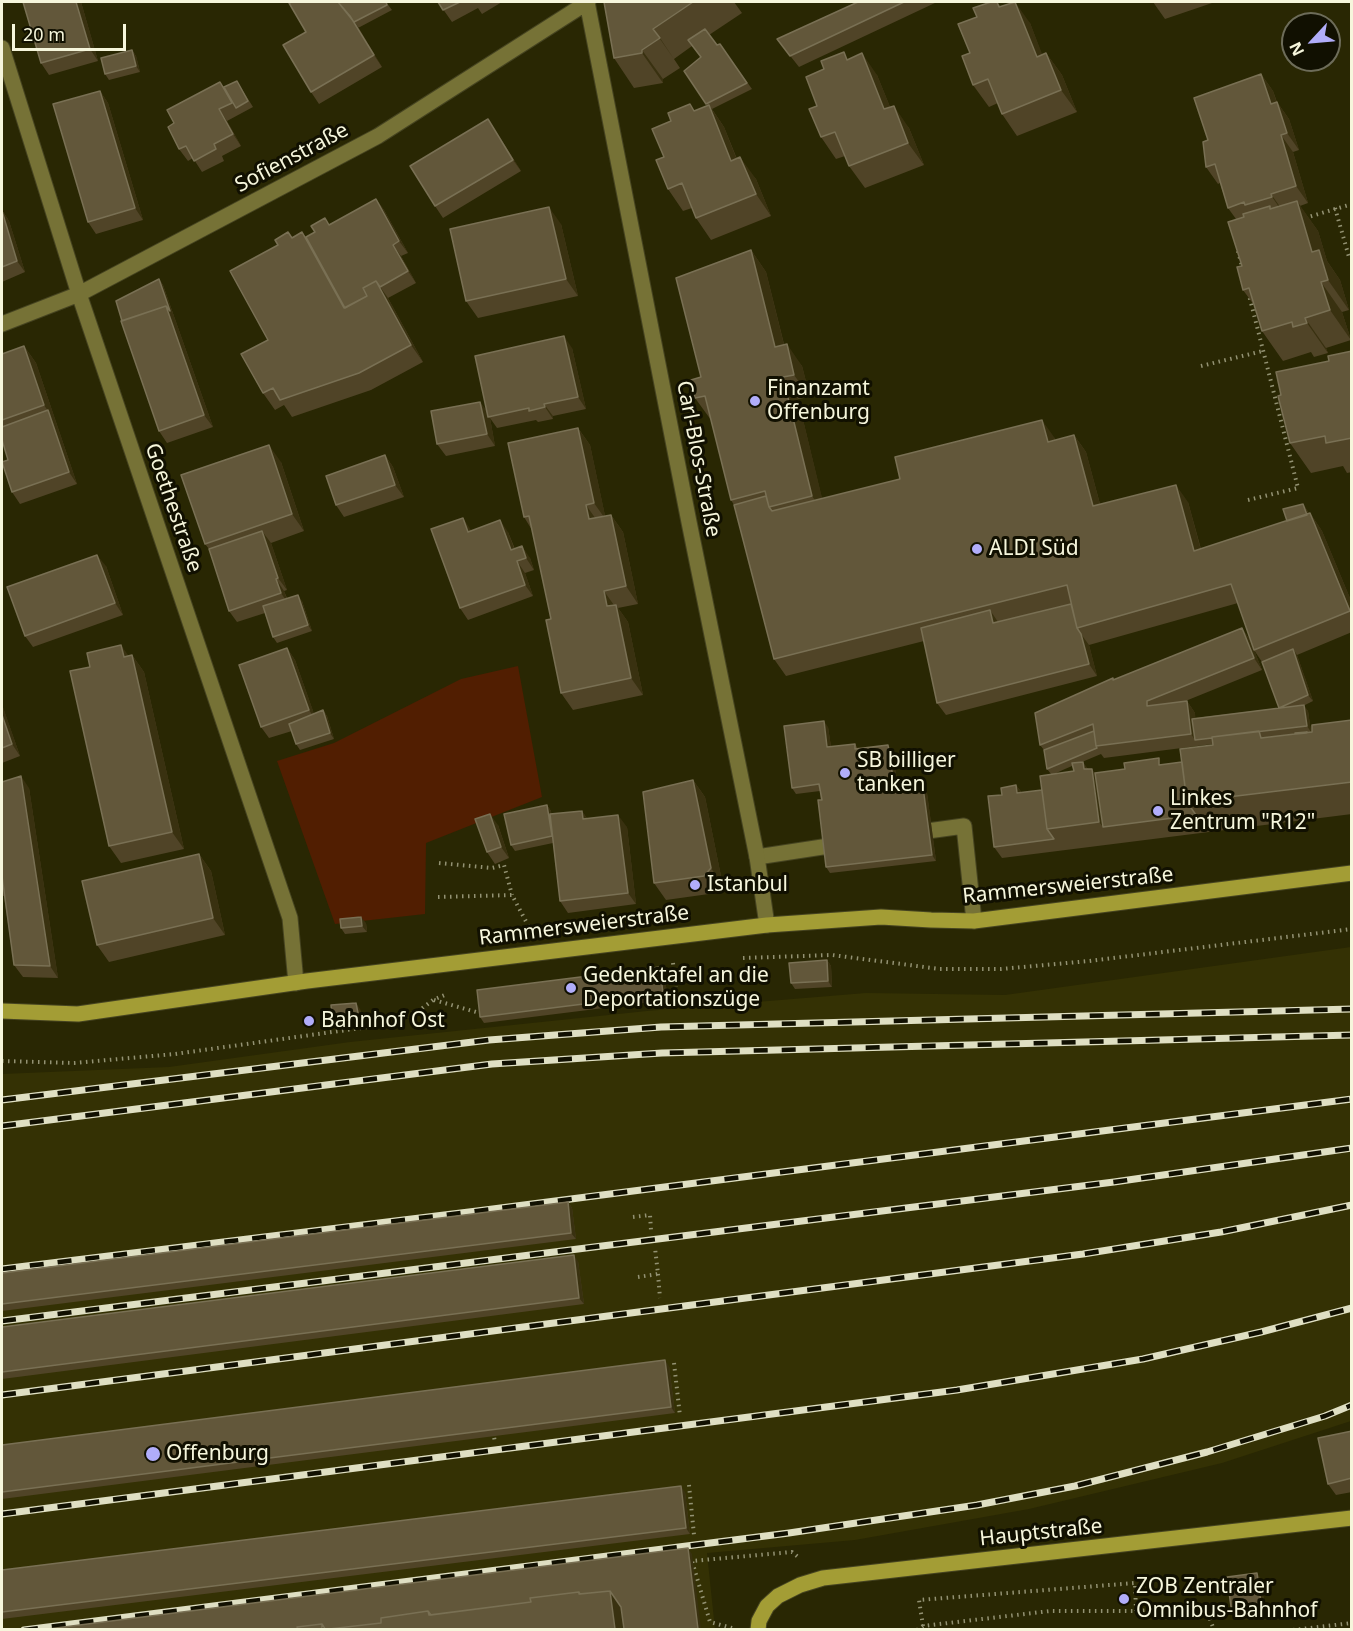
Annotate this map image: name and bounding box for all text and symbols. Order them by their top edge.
scale bar [15,12,129,50]
north arrow [1281,12,1341,72]
text: 20 m [23,22,65,46]
text: N [1284,38,1309,60]
street label: Sofienstraße [231,118,353,198]
place label: Finanzamt Offenburg [767,376,870,426]
street label: Carl-Blos-Straße [670,379,726,539]
marker: Finanzamt Offenburg [748,394,762,408]
street label: Goethestraße [139,440,207,576]
place label: ALDI Süd [989,536,1079,562]
marker: ALDI Süd [970,542,984,556]
place label: SB billiger tanken [857,748,956,798]
marker: SB billiger tanken [838,766,852,780]
place label: Linkes Zentrum "R12" [1170,786,1315,836]
marker: Linkes Zentrum "R12" [1151,804,1165,818]
street label: Rammersweierstraße [961,862,1175,910]
place label: Istanbul [707,872,788,898]
marker: Istanbul [688,878,702,892]
street label: Rammersweierstraße [477,901,691,951]
place label: Gedenktafel an die Deportationszüge [583,963,769,1013]
marker: Gedenktafel an die Deportationszüge [564,981,578,995]
place label: Bahnhof Ost [321,1008,445,1034]
marker: Bahnhof Ost [302,1014,316,1028]
place label: Offenburg [166,1441,269,1467]
marker: Offenburg [144,1445,162,1463]
street label: Hauptstraße [978,1514,1104,1552]
place label: ZOB Zentraler Omnibus-Bahnhof [1136,1574,1317,1624]
marker: ZOB Zentraler Omnibus-Bahnhof [1117,1592,1131,1606]

